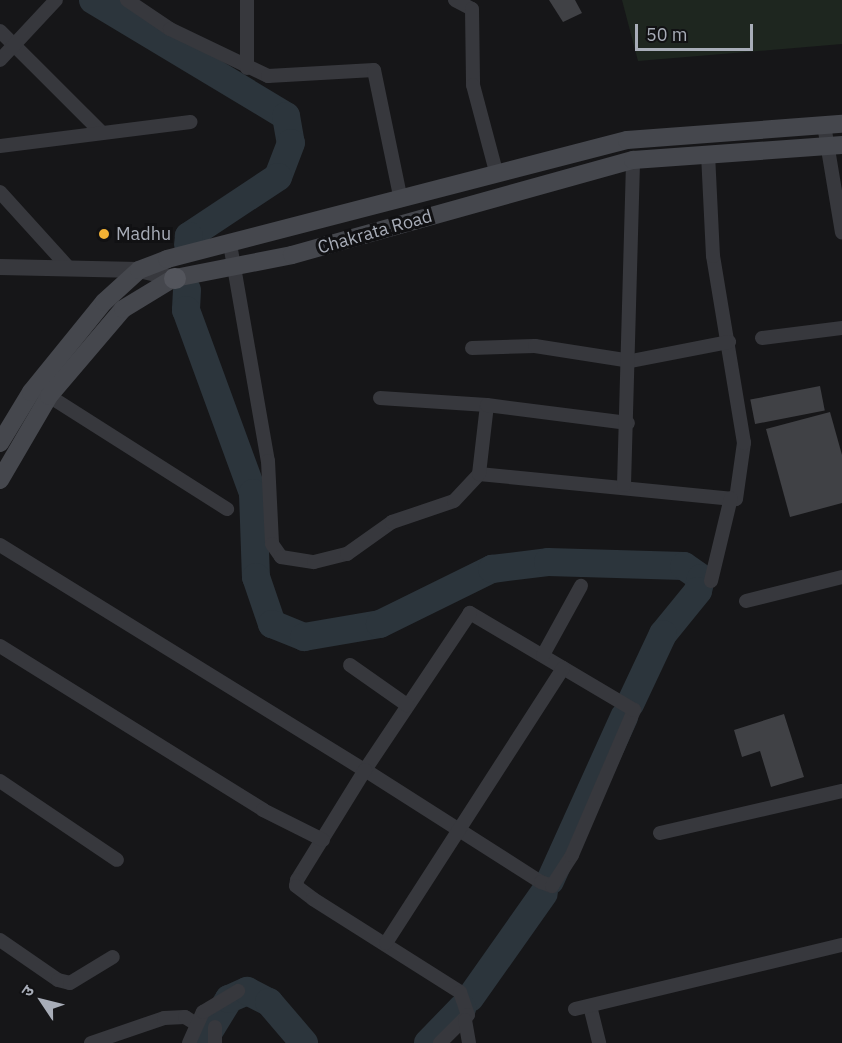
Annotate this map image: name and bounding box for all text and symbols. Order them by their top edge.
scale bar [638,12,756,50]
text: 50 m [646,23,688,46]
street label: Chakrata Road [315,205,435,259]
place label: Madhu [116,223,171,245]
marker: Madhu [97,227,111,241]
north arrow [12,971,72,1031]
text: उ [16,981,38,1000]

